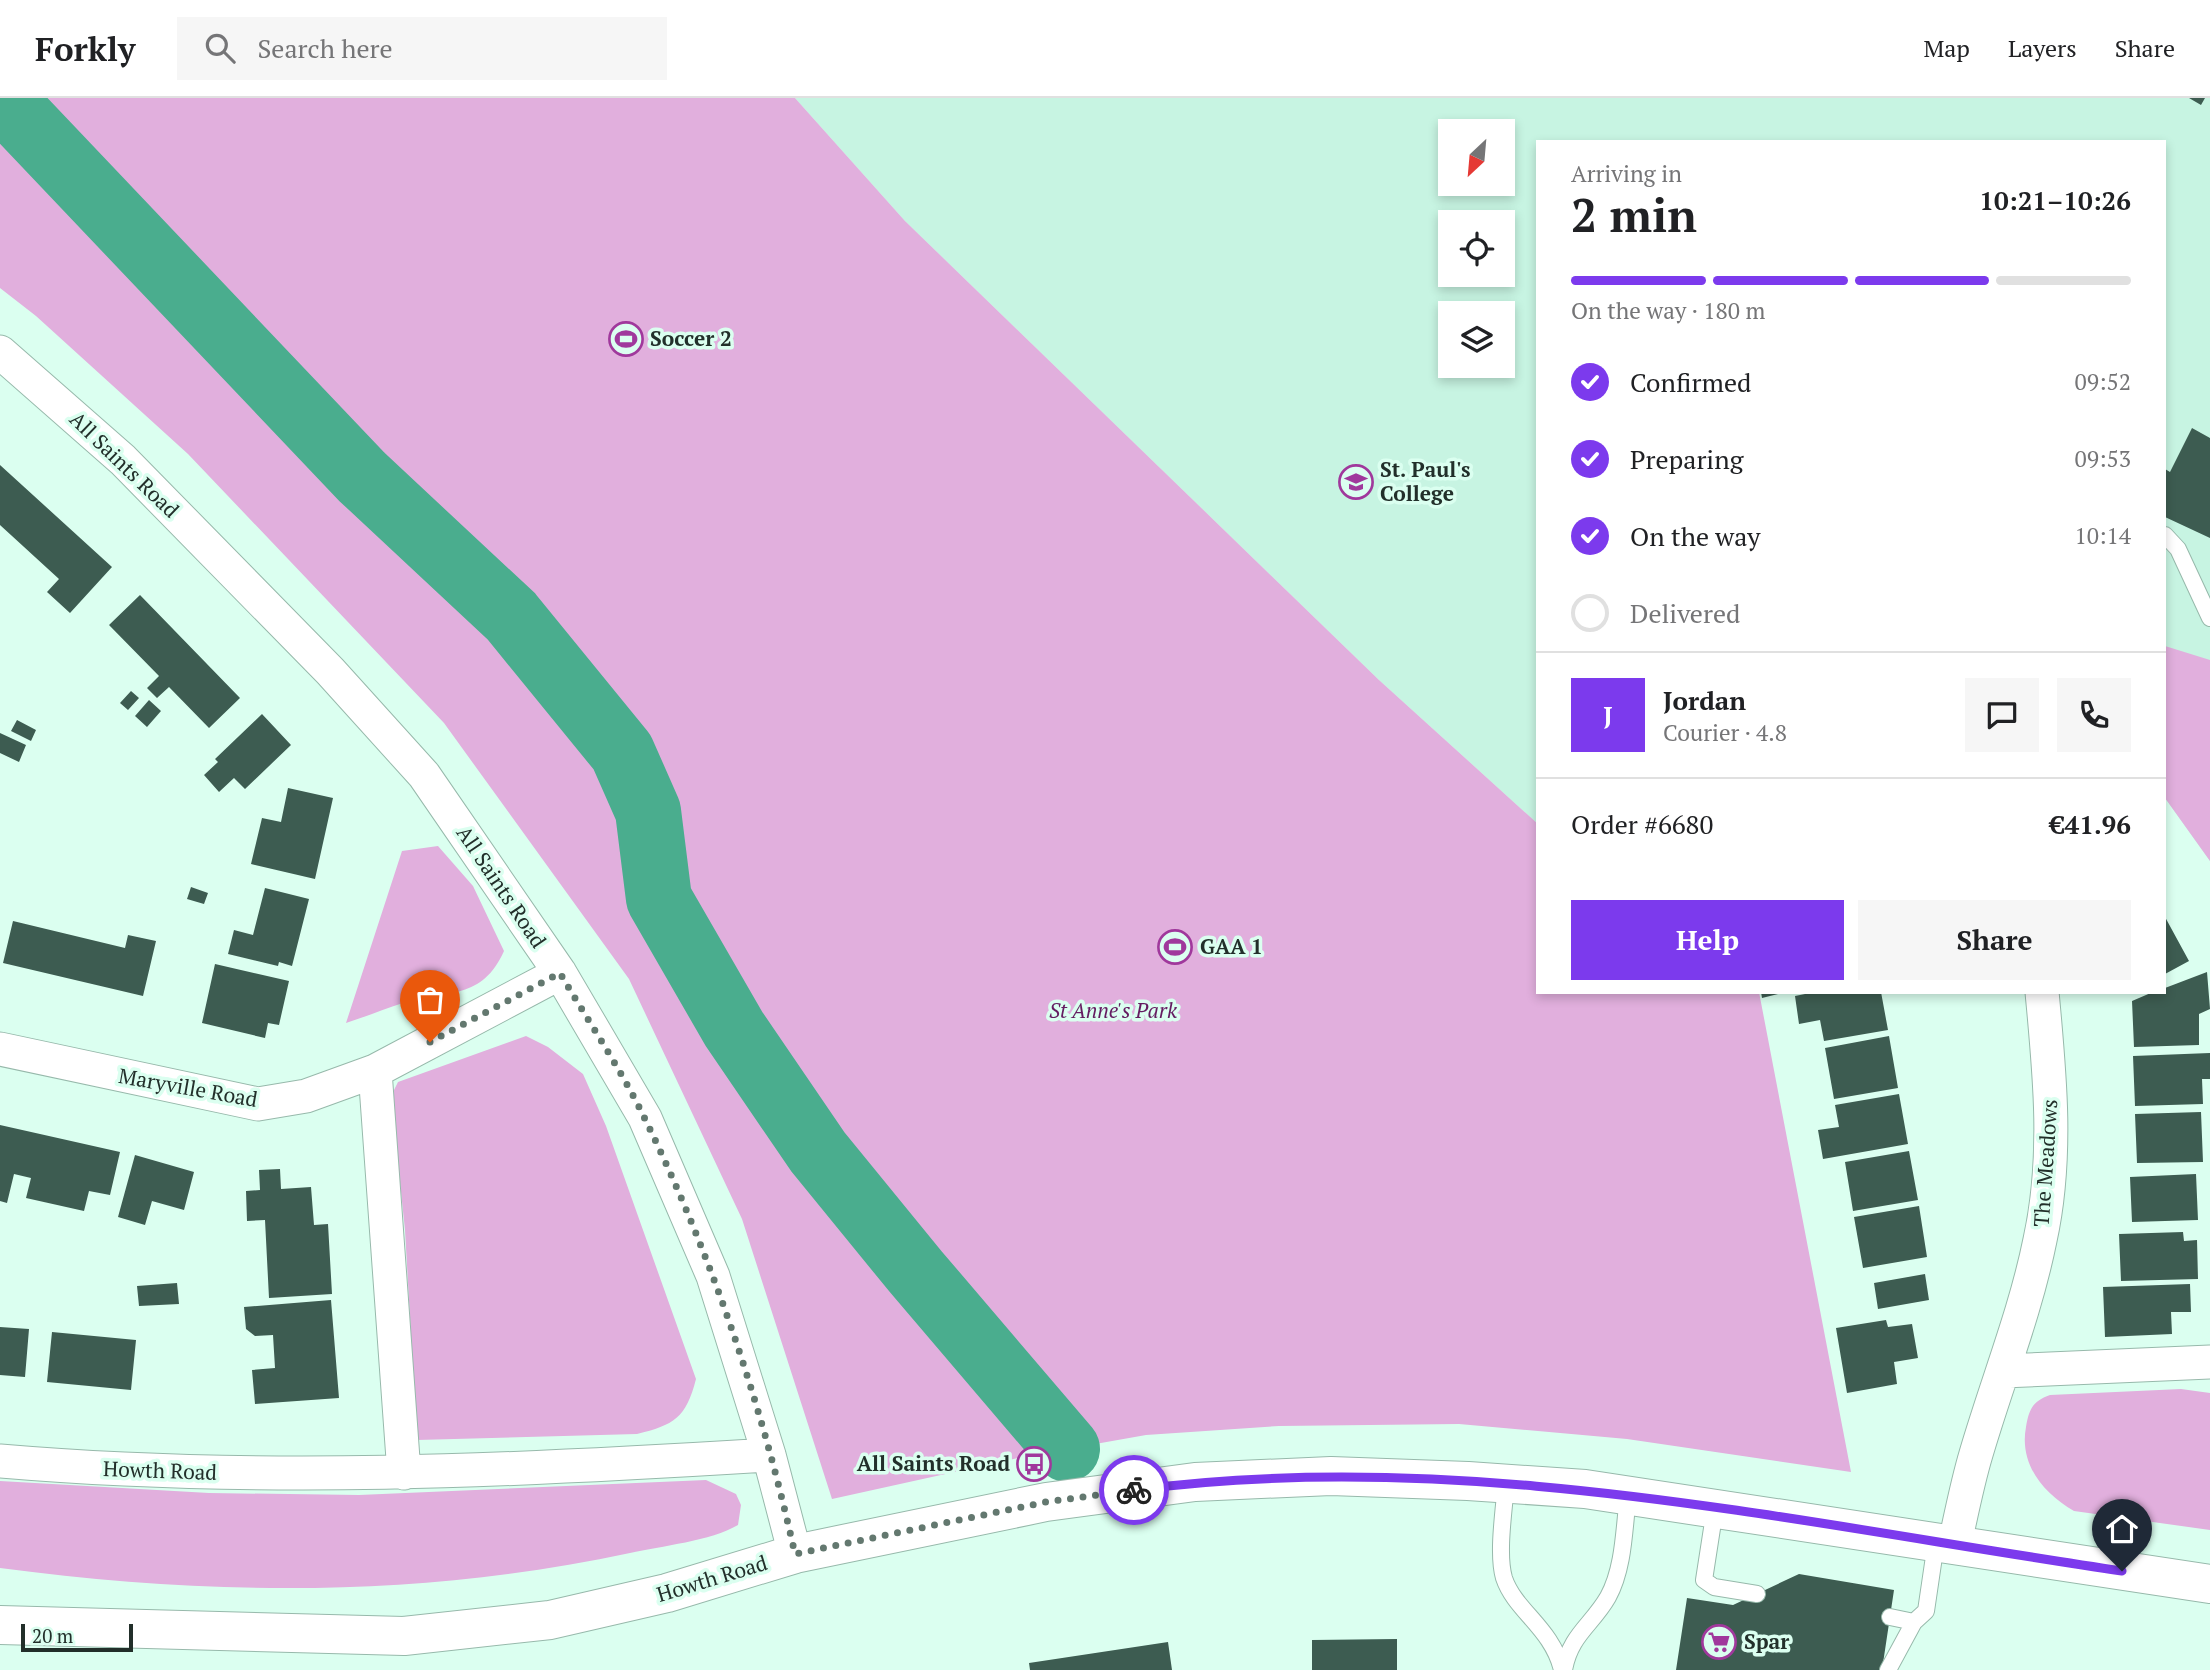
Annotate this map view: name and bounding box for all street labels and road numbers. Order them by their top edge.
street label: All Saints Road [64,405,186,524]
street label: All Saints Road [451,820,553,953]
street label: Maryville Road [117,1061,260,1113]
street label: The Meadows [2027,1098,2063,1228]
street label: Howth Road [103,1454,218,1486]
street label: Howth Road [653,1548,771,1608]

